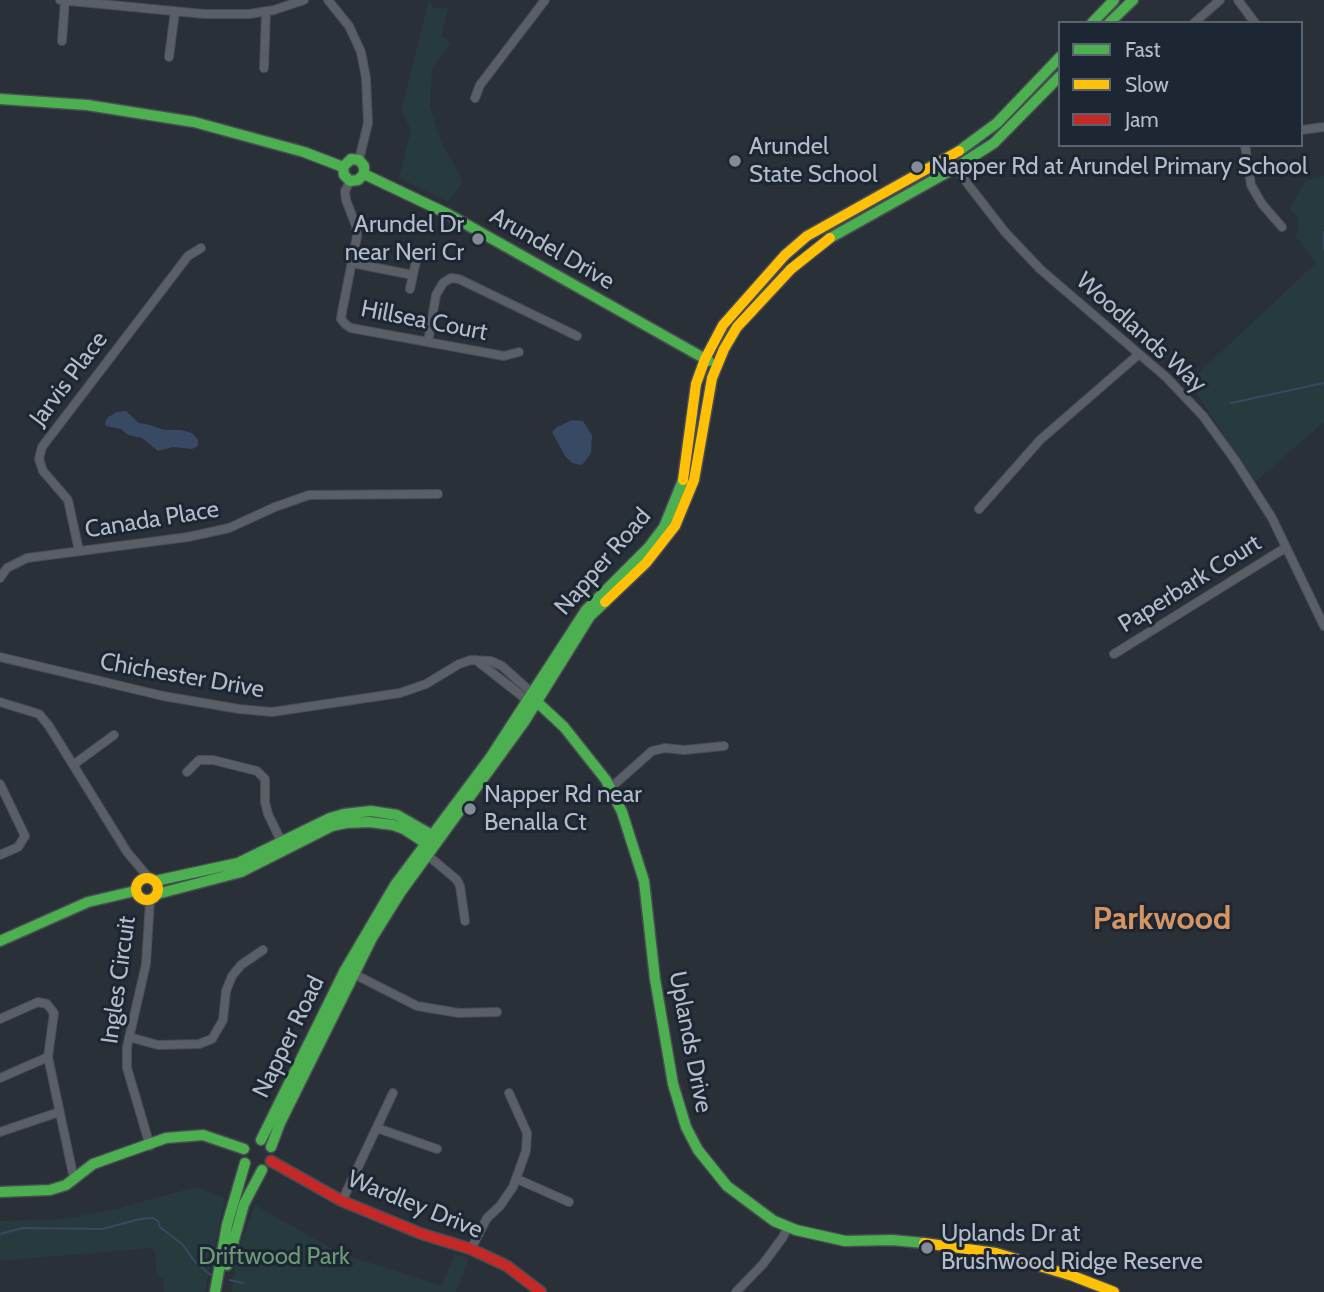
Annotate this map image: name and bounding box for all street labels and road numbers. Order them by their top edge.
street label: Arundel Drive [485,202,619,296]
street label: Woodlands Way [1070,267,1212,399]
street label: Hillsea Court [358,295,490,347]
street label: Jarvis Place [24,326,114,432]
street label: Canada Place [83,495,221,545]
street label: Napper Road [549,503,657,621]
street label: Paperbark Court [1113,529,1267,639]
street label: Chichester Drive [98,647,266,705]
street label: Ingles Circuit [96,914,142,1046]
street label: Uplands Drive [662,969,718,1115]
street label: Napper Road [247,971,331,1103]
street label: Wardley Drive [343,1165,487,1245]

